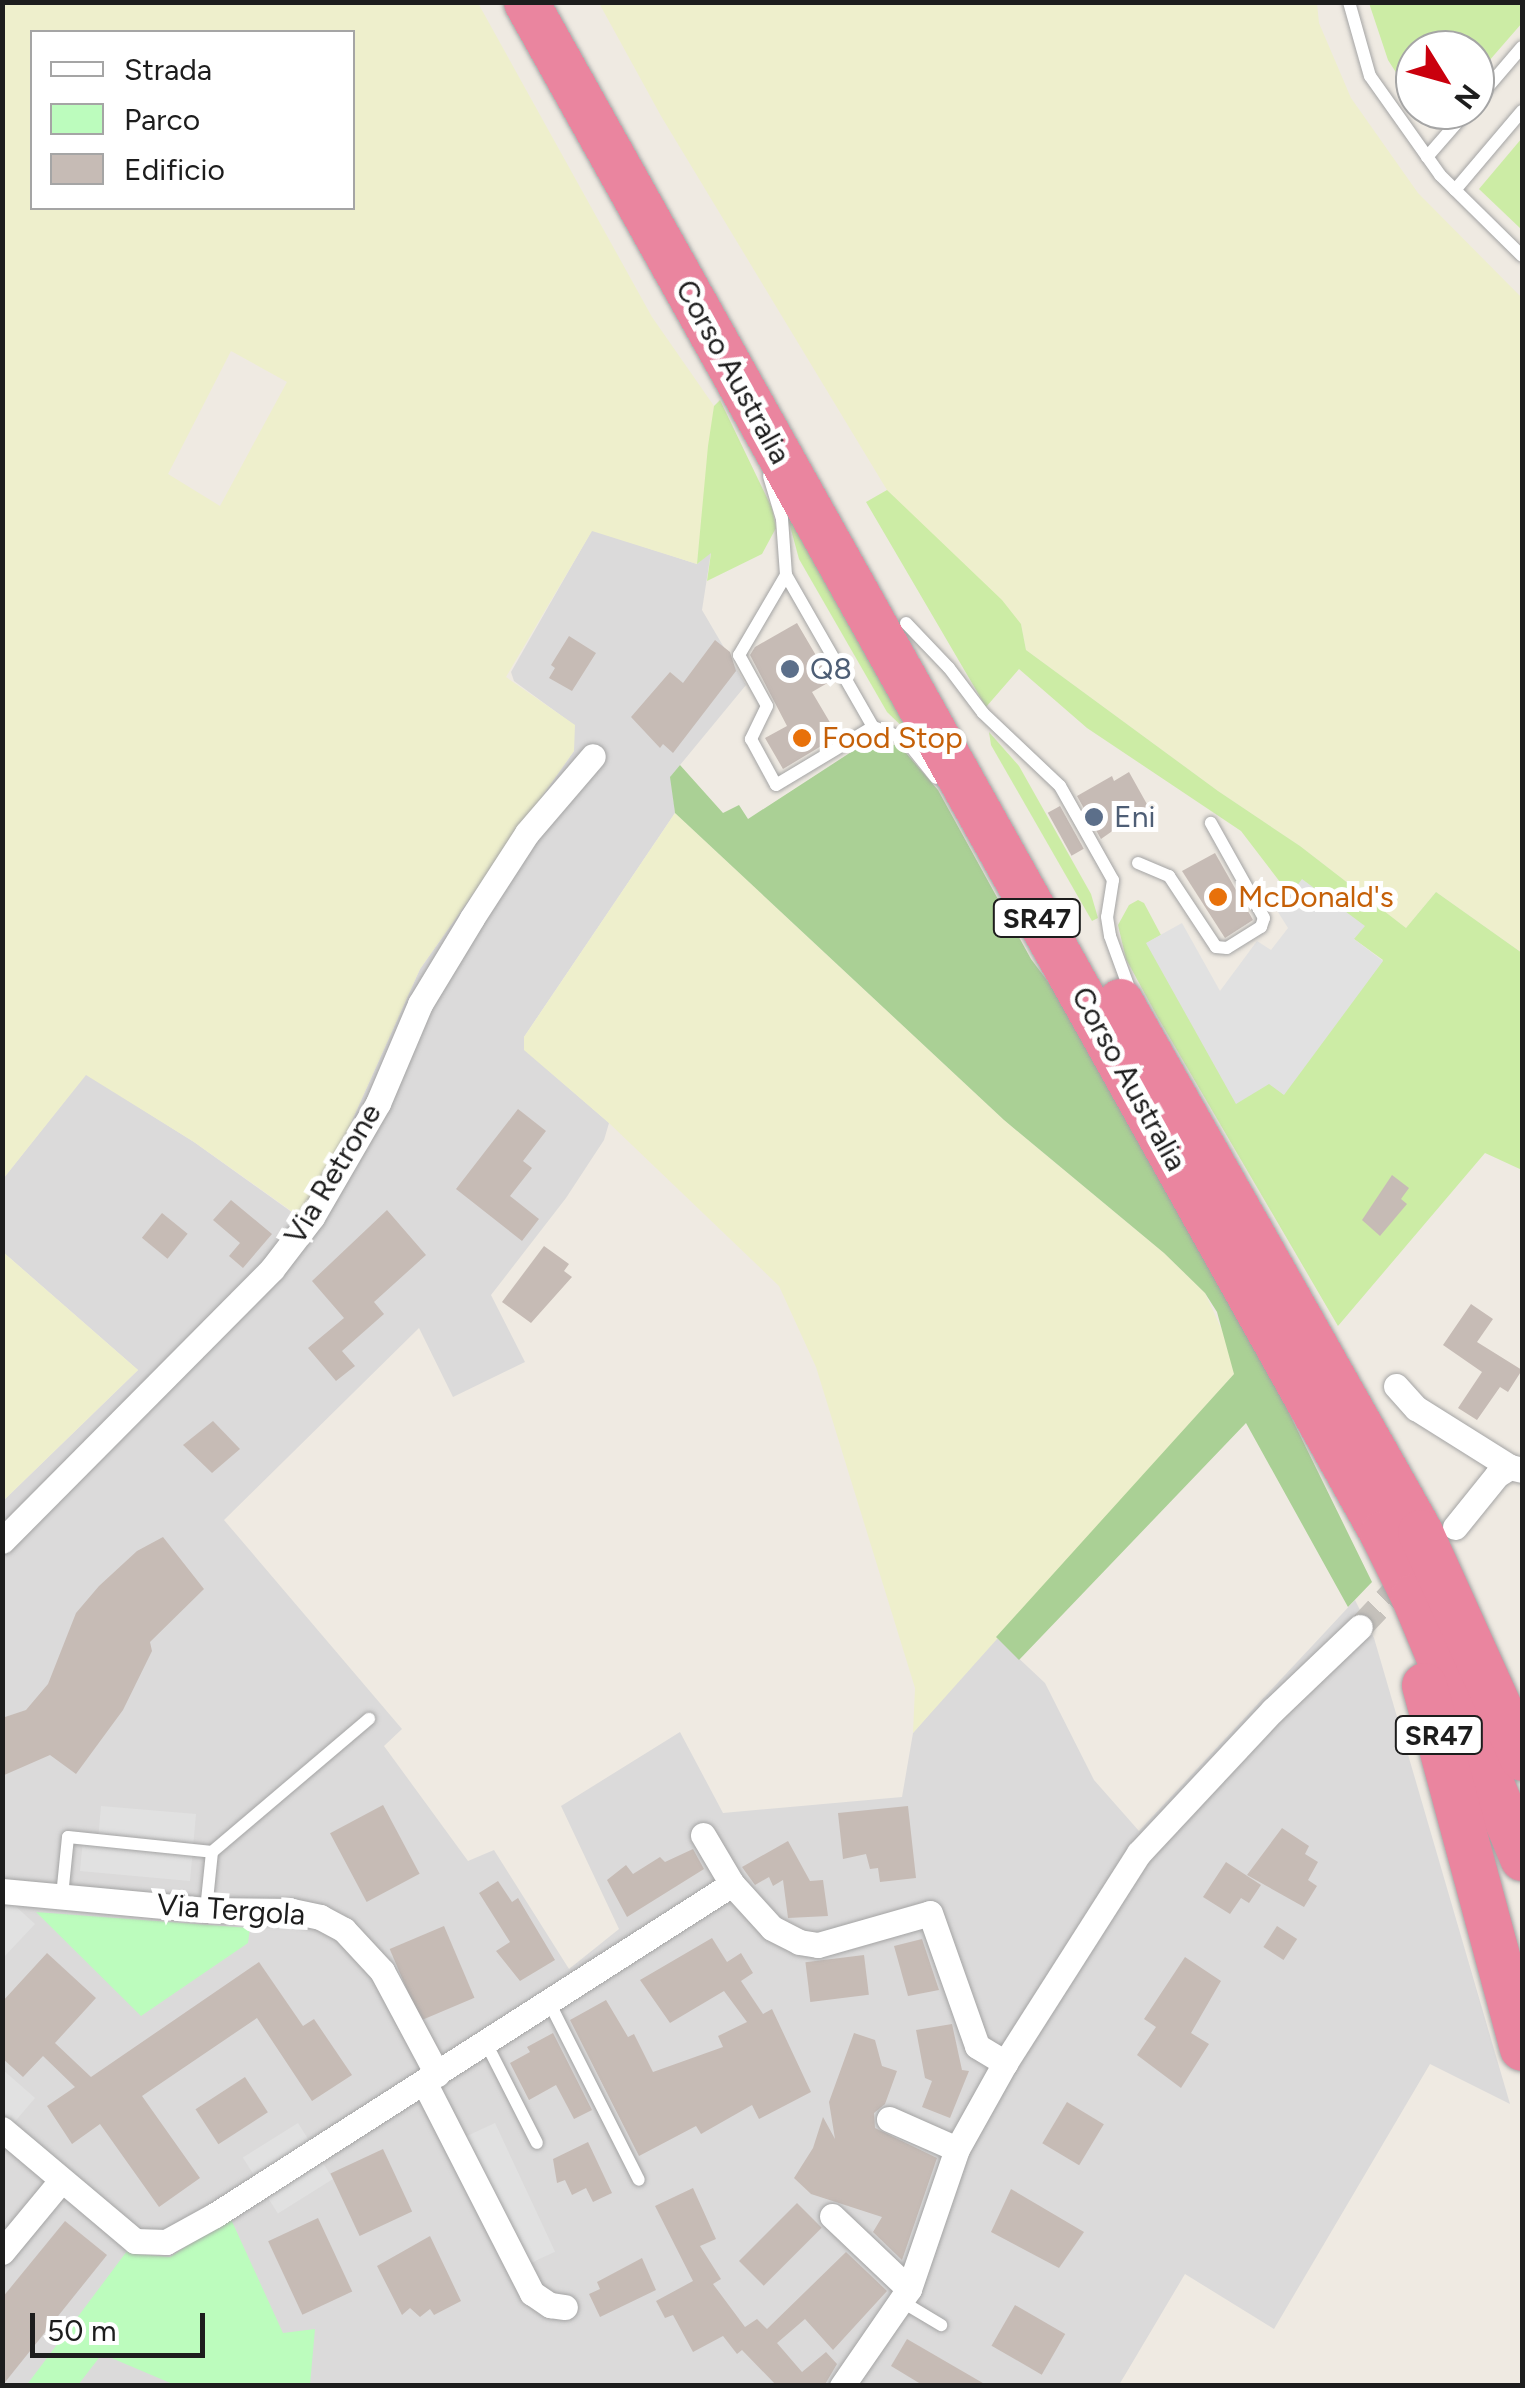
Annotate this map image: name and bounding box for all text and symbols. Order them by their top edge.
legend [30,30,355,210]
north arrow [1395,30,1495,130]
text: Strada [124,51,212,88]
text: N [1447,78,1487,116]
text: Parco [124,101,200,138]
text: Edificio [124,151,225,188]
street label: Corso Australia [668,274,798,470]
place label: Q8 [810,651,852,687]
marker: Q8 [779,658,801,680]
place label: Food Stop [822,720,963,756]
marker: Food Stop [791,727,813,749]
place label: Eni [1114,799,1155,835]
marker: Eni [1083,806,1105,828]
place label: McDonald's [1238,879,1394,915]
marker: McDonald's [1207,886,1229,908]
road number: SR47 [992,895,1082,941]
street label: Corso Australia [1064,981,1194,1177]
street label: Via Retrone [277,1097,389,1251]
road number: SR47 [1394,1712,1484,1758]
street label: Via Tergola [156,1887,306,1933]
scale bar [35,2293,210,2355]
text: 50 m [47,2312,116,2349]

